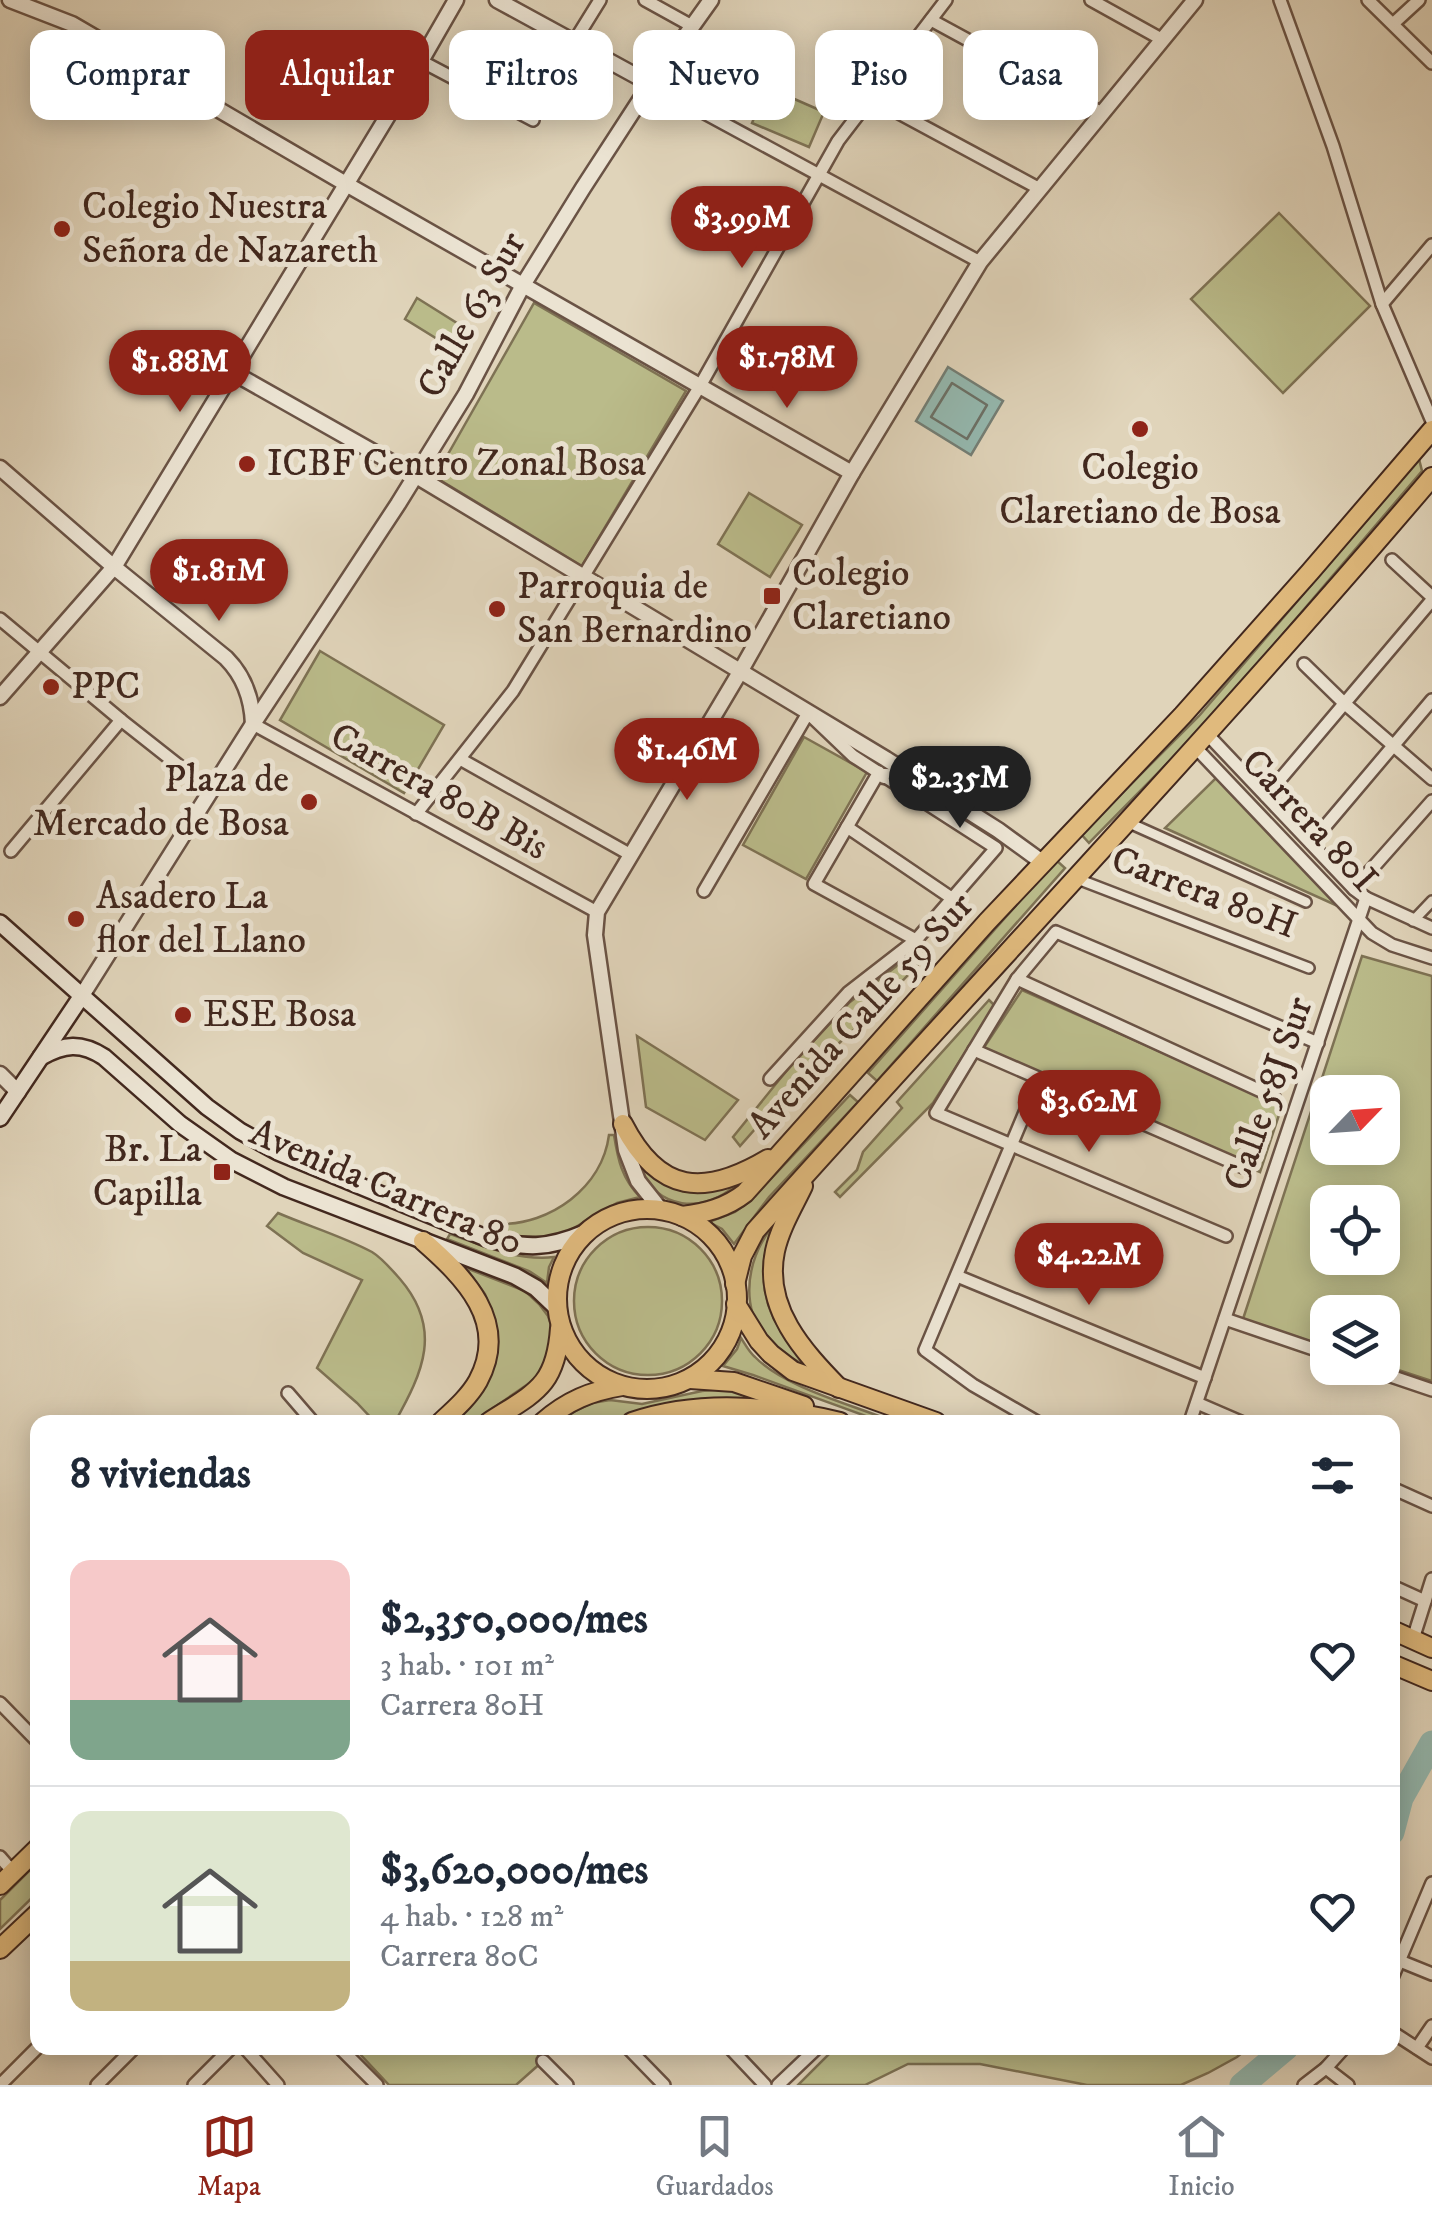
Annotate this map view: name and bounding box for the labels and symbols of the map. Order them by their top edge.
place label: Colegio Nuestra Señora de Nazareth [82,183,378,275]
pin: $3.99M [661,186,823,271]
marker: Colegio Nuestra Señora de Nazareth [51,218,73,240]
street label: Calle 63 Sur [407,224,537,406]
pin: $1.78M [706,326,868,411]
pin: $1.88M [99,330,261,415]
marker: Colegio Claretiano de Bosa [1129,418,1151,440]
place label: ICBF Centro Zonal Bosa [267,440,646,488]
place label: Colegio Claretiano de Bosa [999,444,1281,536]
marker: ICBF Centro Zonal Bosa [236,453,258,475]
pin: $1.81M [138,539,300,624]
place label: Colegio Claretiano [792,550,951,642]
place label: Parroquia de San Bernardino [517,563,752,655]
marker: Colegio Claretiano [761,585,783,607]
marker: Parroquia de San Bernardino [486,598,508,620]
place label: PPC [71,663,140,711]
marker: PPC [40,676,62,698]
street label: Carrera 80B Bis [322,712,556,872]
pin: $1.46M [606,718,768,803]
street label: Carrera 80I [1230,739,1388,903]
pin: $2.35M [879,746,1041,831]
place label: Plaza de Mercado de Bosa [33,756,289,848]
marker: Plaza de Mercado de Bosa [298,791,320,813]
street label: Carrera 80H [1104,836,1304,950]
place label: Asadero La flor del Llano [96,873,306,965]
street label: Avenida Calle 59 Sur [738,883,984,1149]
marker: Asadero La flor del Llano [65,908,87,930]
place label: ESE Bosa [203,991,356,1039]
street label: Calle 58J Sur [1213,991,1325,1197]
marker: ESE Bosa [172,1004,194,1026]
pin: $3.62M [1008,1070,1170,1155]
north arrow [1310,1075,1400,1165]
street label: Avenida Carrera 80 [242,1109,530,1267]
place label: Br. La Capilla [93,1126,202,1218]
marker: Br. La Capilla [211,1161,233,1183]
pin: $4.22M [1008,1223,1170,1308]

